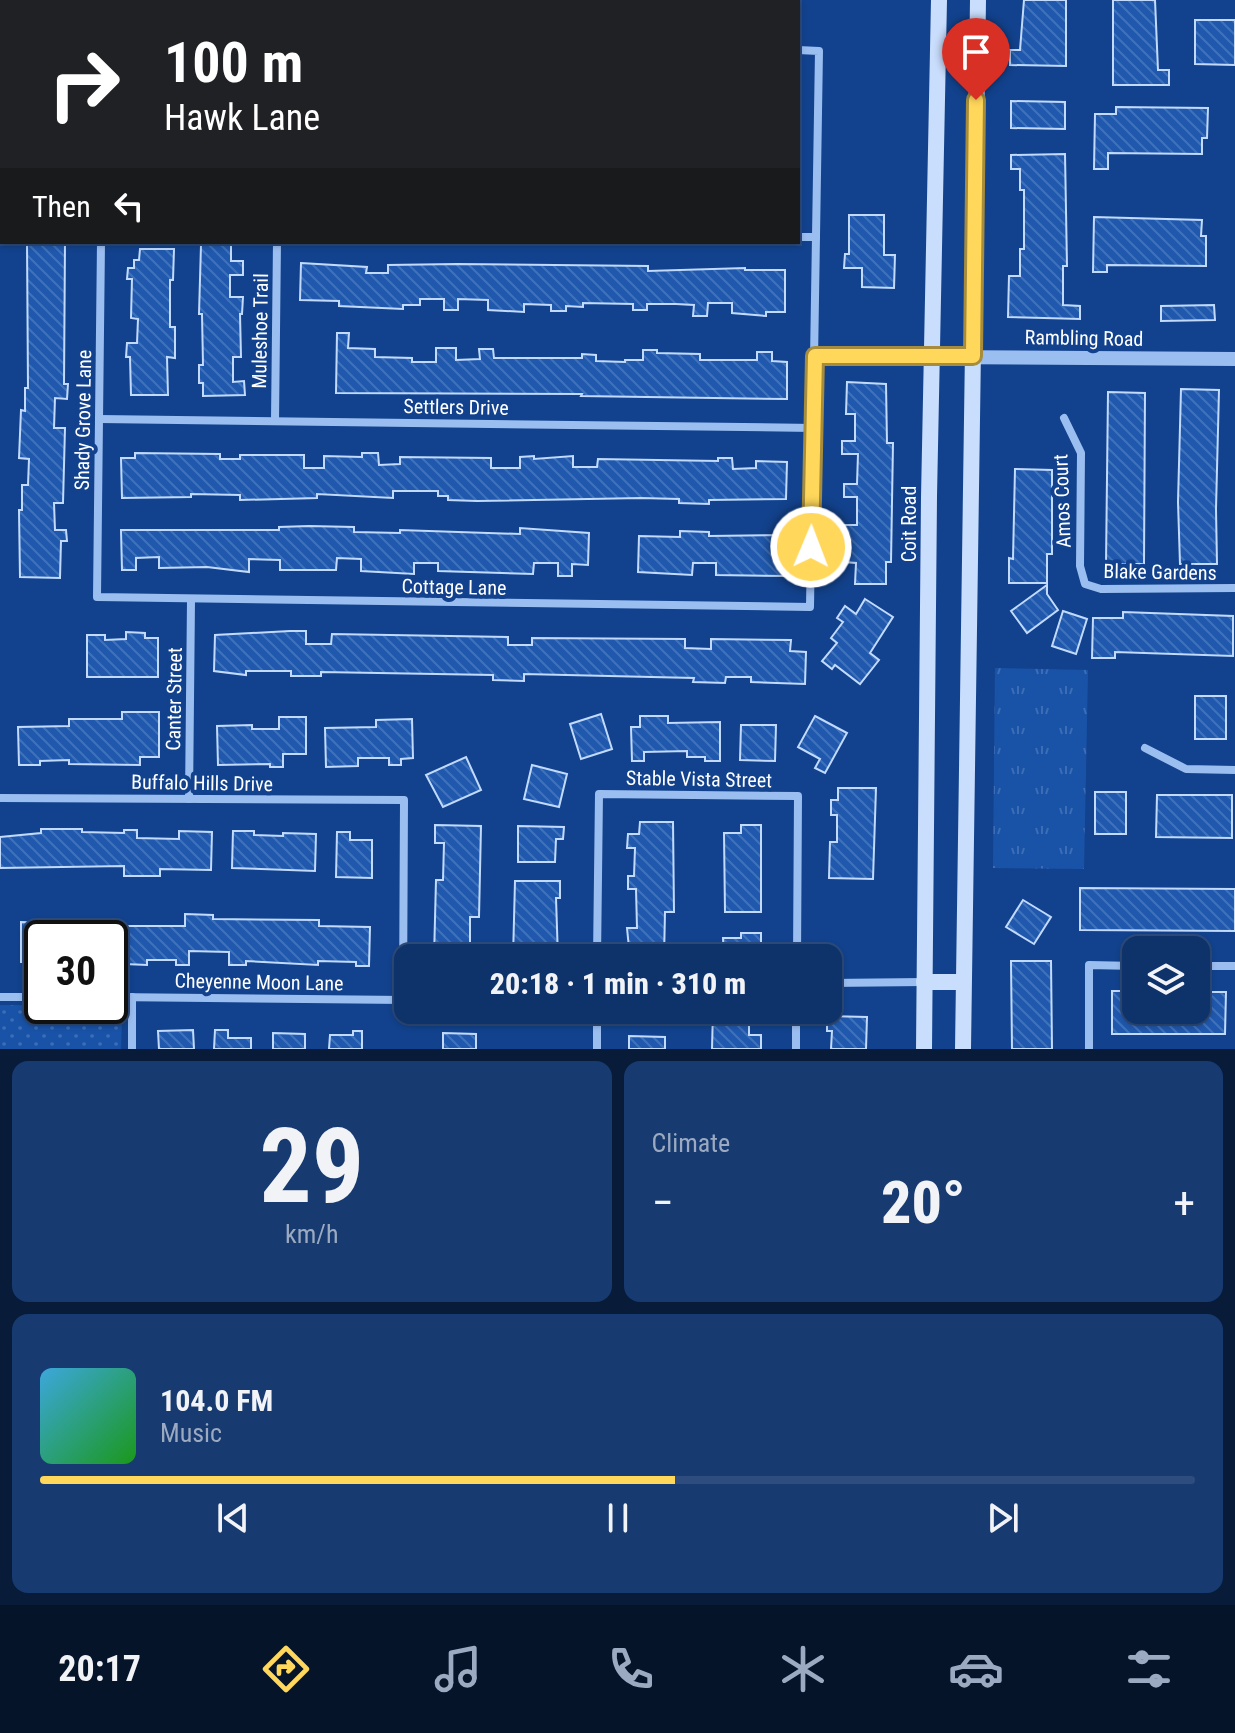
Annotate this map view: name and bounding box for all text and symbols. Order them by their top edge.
pin [942,18,1010,100]
text: 100 m [164,30,303,96]
icon: arrive [954,30,998,74]
icon: right [32,32,136,136]
text: Hawk Lane [164,97,320,139]
icon: left [107,184,151,228]
text: Then [32,189,91,224]
street label: Muleshoe Trail [247,273,273,389]
street label: Rambling Road [1025,325,1143,351]
street label: Shady Grove Lane [70,349,96,491]
street label: Settlers Drive [403,394,509,420]
street label: Amos Court [1048,454,1076,548]
street label: Coit Road [897,486,921,562]
position arrow [769,505,853,589]
street label: Blake Gardens [1103,559,1217,585]
street label: Cottage Lane [401,574,507,600]
street label: Canter Street [161,647,187,751]
street label: Stable Vista Street [626,766,772,792]
street label: Buffalo Hills Drive [131,770,273,796]
speed limit sign: 30 [24,920,128,1024]
map controls [1122,936,1210,1024]
button: layers [1122,936,1210,1024]
text: 20:18 · 1 min · 310 m [490,966,746,1001]
street label: Cheyenne Moon Lane [174,969,344,995]
text: 29 [259,1106,364,1227]
text: Climate [652,1128,730,1158]
text: 20° [881,1167,966,1238]
text: − [652,1177,674,1229]
text: + [1173,1177,1195,1229]
text: km/h [285,1219,339,1249]
text: 104.0 FM [160,1383,273,1418]
text: Music [160,1418,222,1448]
icon: previous [211,1496,255,1540]
icon: pause [596,1496,640,1540]
icon: next [981,1496,1025,1540]
icon: directions [258,1641,314,1697]
icon: music [430,1641,486,1697]
icon: phone [603,1641,659,1697]
icon: climate [775,1641,831,1697]
icon: car [948,1641,1004,1697]
icon: filters [1121,1641,1177,1697]
text: 20:17 [58,1648,141,1690]

